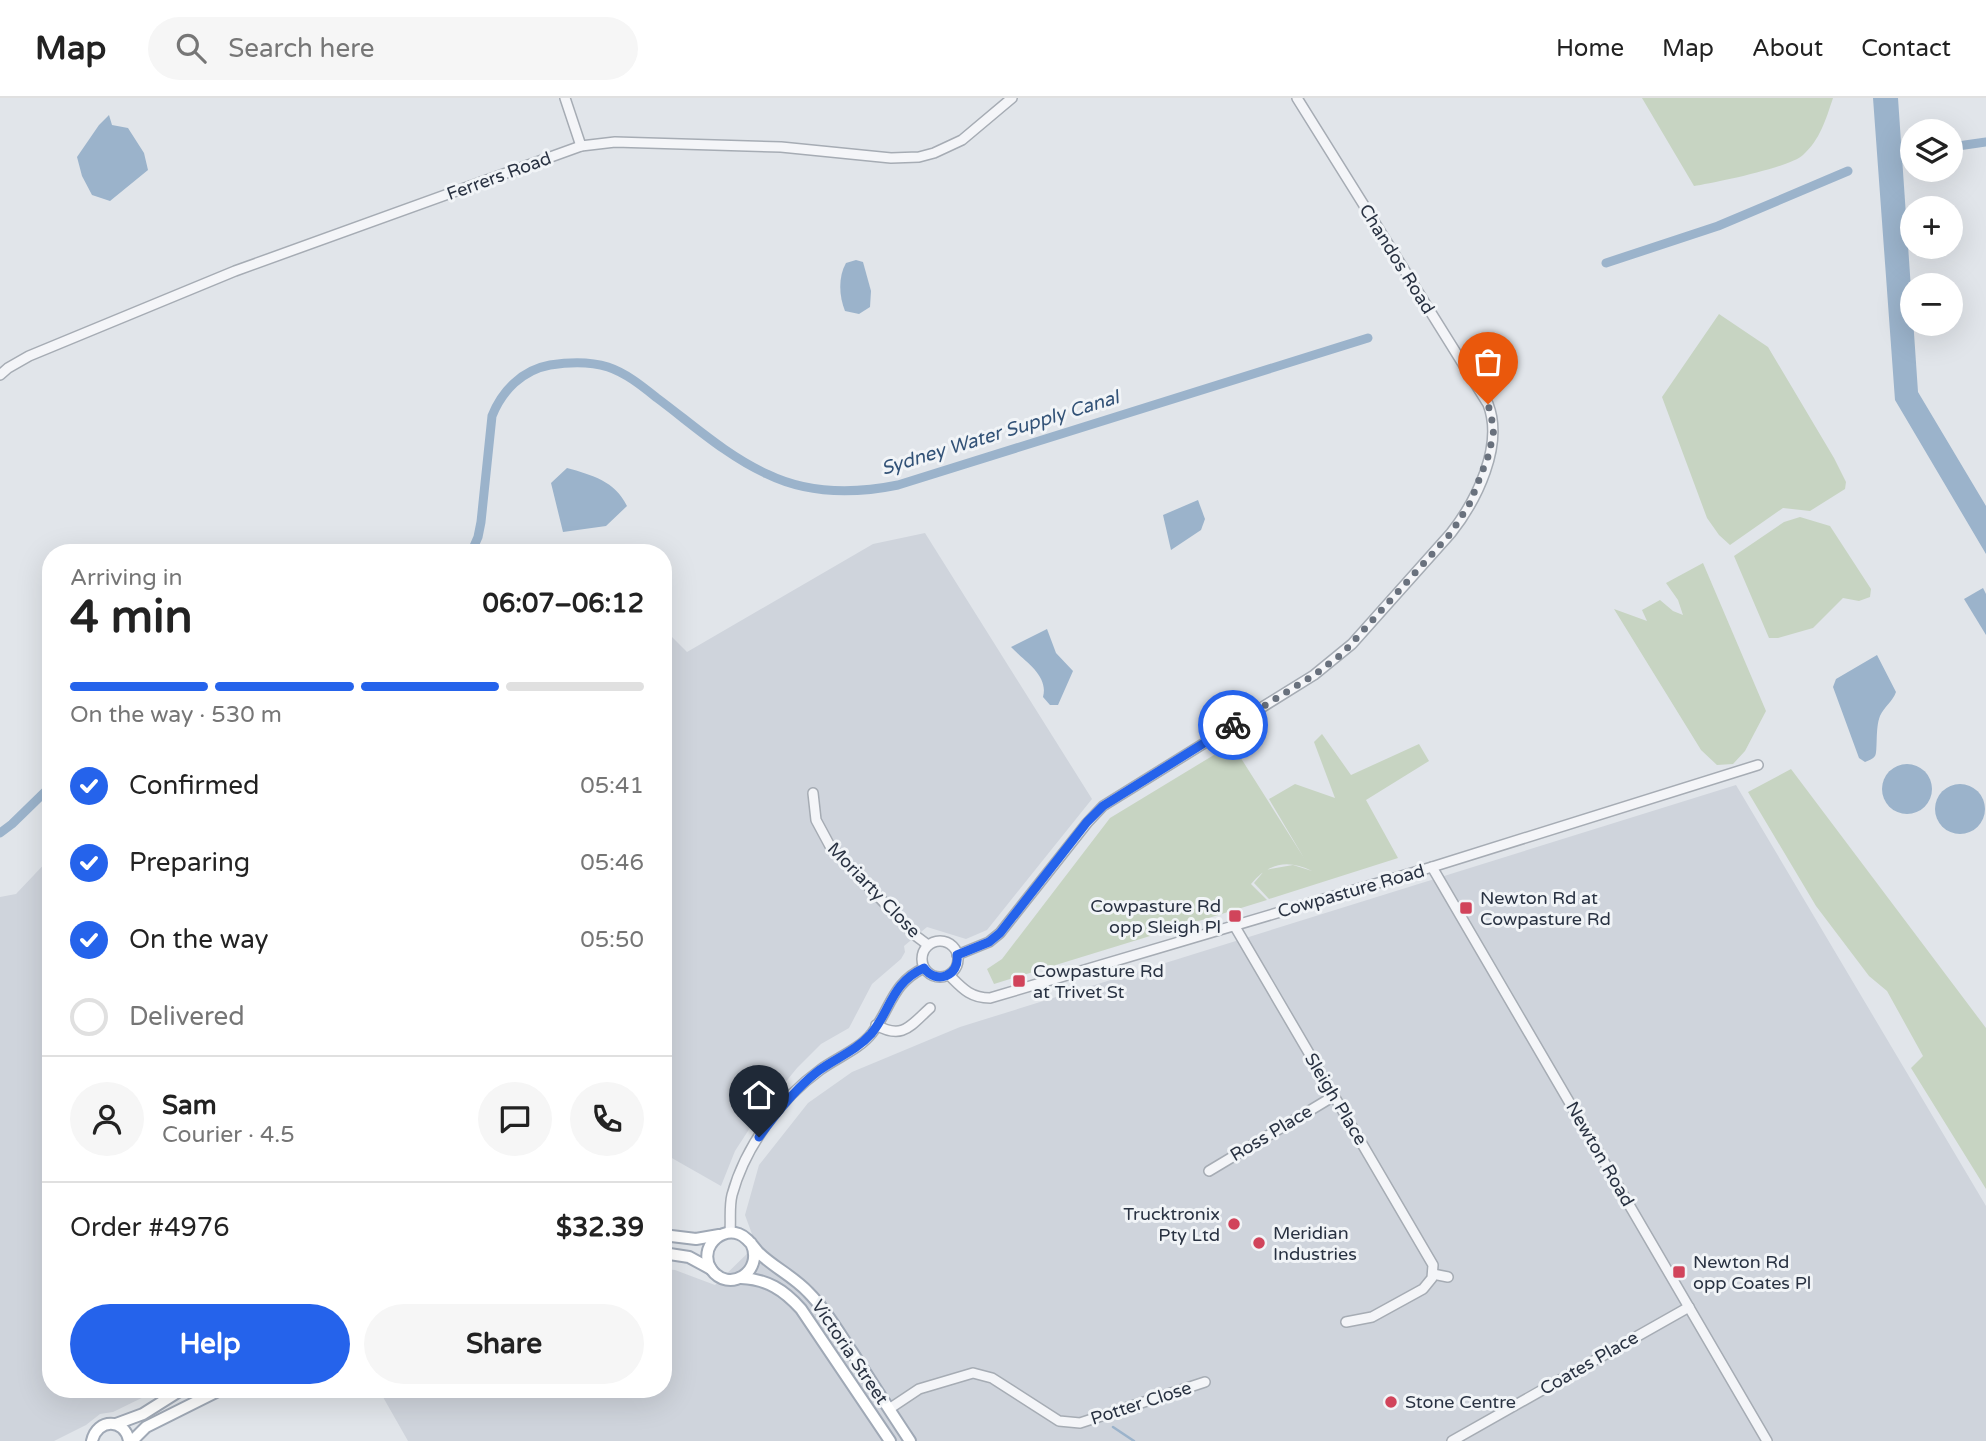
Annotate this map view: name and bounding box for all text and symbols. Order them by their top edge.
search box [148,17,638,80]
text: Map [35,29,106,68]
icon: search [172,29,210,67]
text: Search here [228,33,374,64]
text: Home [1556,34,1624,63]
text: Map [1662,34,1714,63]
text: About [1752,34,1823,63]
text: Contact [1861,34,1951,63]
map controls [1900,119,1963,336]
button: layers [1900,119,1963,182]
street label: Ferrers Road [444,147,554,205]
button: + [1900,196,1963,259]
street label: Chandos Road [1354,200,1440,318]
button: − [1900,273,1963,336]
pin [1458,332,1518,404]
icon: bag [1469,343,1507,381]
water label: Sydney Water Supply Canal [879,386,1124,480]
text: Arriving in [70,564,183,592]
text: 06:07–06:12 [483,588,644,619]
text: 4 min [70,590,193,645]
courier [1198,690,1268,760]
text: On the way · 530 m [70,701,282,729]
icon: bike [1214,706,1252,744]
icon: check [70,767,108,805]
text: Confirmed [129,770,259,801]
text: 05:41 [580,772,644,800]
street label: Moriarty Close [823,838,925,942]
icon: check [70,844,108,882]
text: Preparing [129,847,250,878]
text: 05:46 [580,849,644,877]
street label: Cowpasture Road [1275,859,1427,923]
place label: Newton Rd at Cowpasture Rd [1480,887,1611,930]
place label: Cowpasture Rd opp Sleigh Pl [1090,895,1221,938]
marker: Newton Rd at Cowpasture Rd [1458,900,1474,916]
marker: Cowpasture Rd opp Sleigh Pl [1227,908,1243,924]
icon: check [70,921,108,959]
text: On the way [129,924,269,955]
text: 05:50 [580,926,644,954]
place label: Cowpasture Rd at Trivet St [1033,960,1164,1003]
marker: Cowpasture Rd at Trivet St [1011,973,1027,989]
text: Delivered [129,1001,245,1032]
street label: Sleigh Place [1300,1049,1372,1149]
pin [729,1065,789,1137]
icon: home [740,1076,778,1114]
button: person [70,1082,144,1156]
button: chat [478,1082,552,1156]
button: phone [570,1082,644,1156]
text: Sam [162,1090,217,1121]
street label: Newton Road [1561,1098,1639,1210]
street label: Ross Place [1226,1100,1316,1166]
text: Courier · 4.5 [162,1121,295,1149]
place label: Trucktronix Pty Ltd [1123,1203,1220,1246]
text: Order #4976 [70,1212,230,1243]
text: $32.39 [556,1212,644,1243]
marker: Trucktronix Pty Ltd [1226,1216,1242,1232]
place label: Meridian Industries [1273,1222,1357,1265]
marker: Meridian Industries [1251,1235,1267,1251]
place label: Newton Rd opp Coates Pl [1693,1251,1811,1294]
marker: Newton Rd opp Coates Pl [1671,1264,1687,1280]
street label: Victoria Street [807,1295,893,1409]
button: Help [70,1304,350,1384]
button: Share [364,1304,644,1384]
street label: Coates Place [1536,1326,1642,1400]
street label: Potter Close [1088,1376,1194,1430]
place label: Stone Centre [1405,1391,1516,1413]
marker: Stone Centre [1383,1394,1399,1410]

